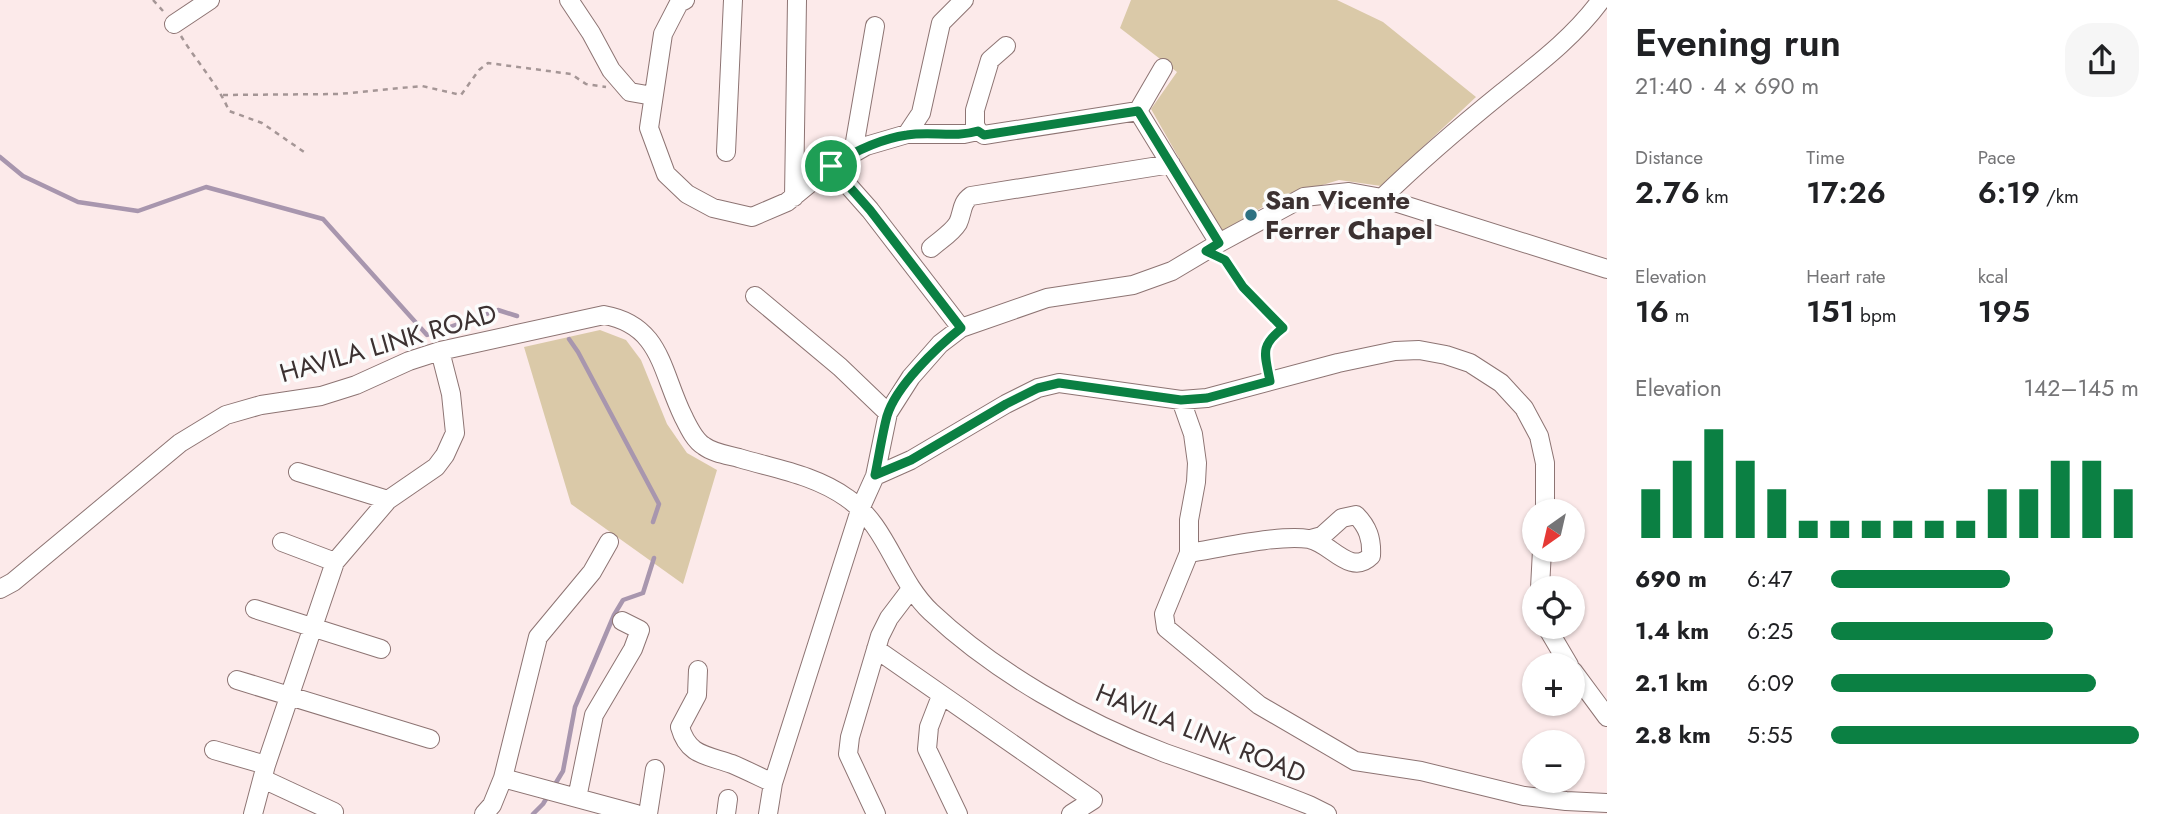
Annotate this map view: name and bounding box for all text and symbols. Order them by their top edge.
text: Evening run [1635,15,1841,70]
button: share [2065,23,2139,97]
text: 21:40 · 4 × 690 m [1635,69,1819,103]
pin [801,136,861,196]
text: Distance [1635,144,1703,171]
text: Time [1806,144,1845,171]
text: Pace [1978,144,2016,171]
icon: arrive [812,147,850,185]
text: 2.76 [1635,171,1700,214]
text: 17:26 [1806,171,1886,214]
text: 6:19 [1978,171,2040,214]
place label: San Vicente Ferrer Chapel [1265,181,1433,249]
text: km [1700,183,1729,210]
text: /km [2040,183,2079,210]
marker: San Vicente Ferrer Chapel [1243,207,1259,223]
text: Elevation [1635,263,1707,290]
text: Heart rate [1806,263,1886,290]
text: kcal [1978,263,2008,290]
text: 16 [1635,290,1669,333]
text: 151 [1806,290,1854,333]
text: 195 [1978,290,2030,333]
street label: HAVILA LINK ROAD [275,294,501,392]
text: m [1669,302,1689,329]
text: bpm [1854,302,1897,329]
text: Elevation [1635,371,1722,405]
text: 142–145 m [2024,371,2139,405]
north arrow [1522,499,1586,562]
map controls [1522,499,1585,793]
text: 690 m [1635,562,1707,596]
text: 6:47 [1747,562,1793,596]
button: locate [1522,576,1585,639]
text: 1.4 km [1635,614,1709,648]
text: 6:25 [1747,614,1793,648]
button: + [1522,653,1585,716]
text: 2.1 km [1635,666,1708,700]
text: 6:09 [1747,666,1794,700]
street label: HAVILA LINK ROAD [1090,673,1312,793]
text: 2.8 km [1635,718,1711,752]
text: 5:55 [1747,718,1793,752]
button: − [1522,730,1585,793]

